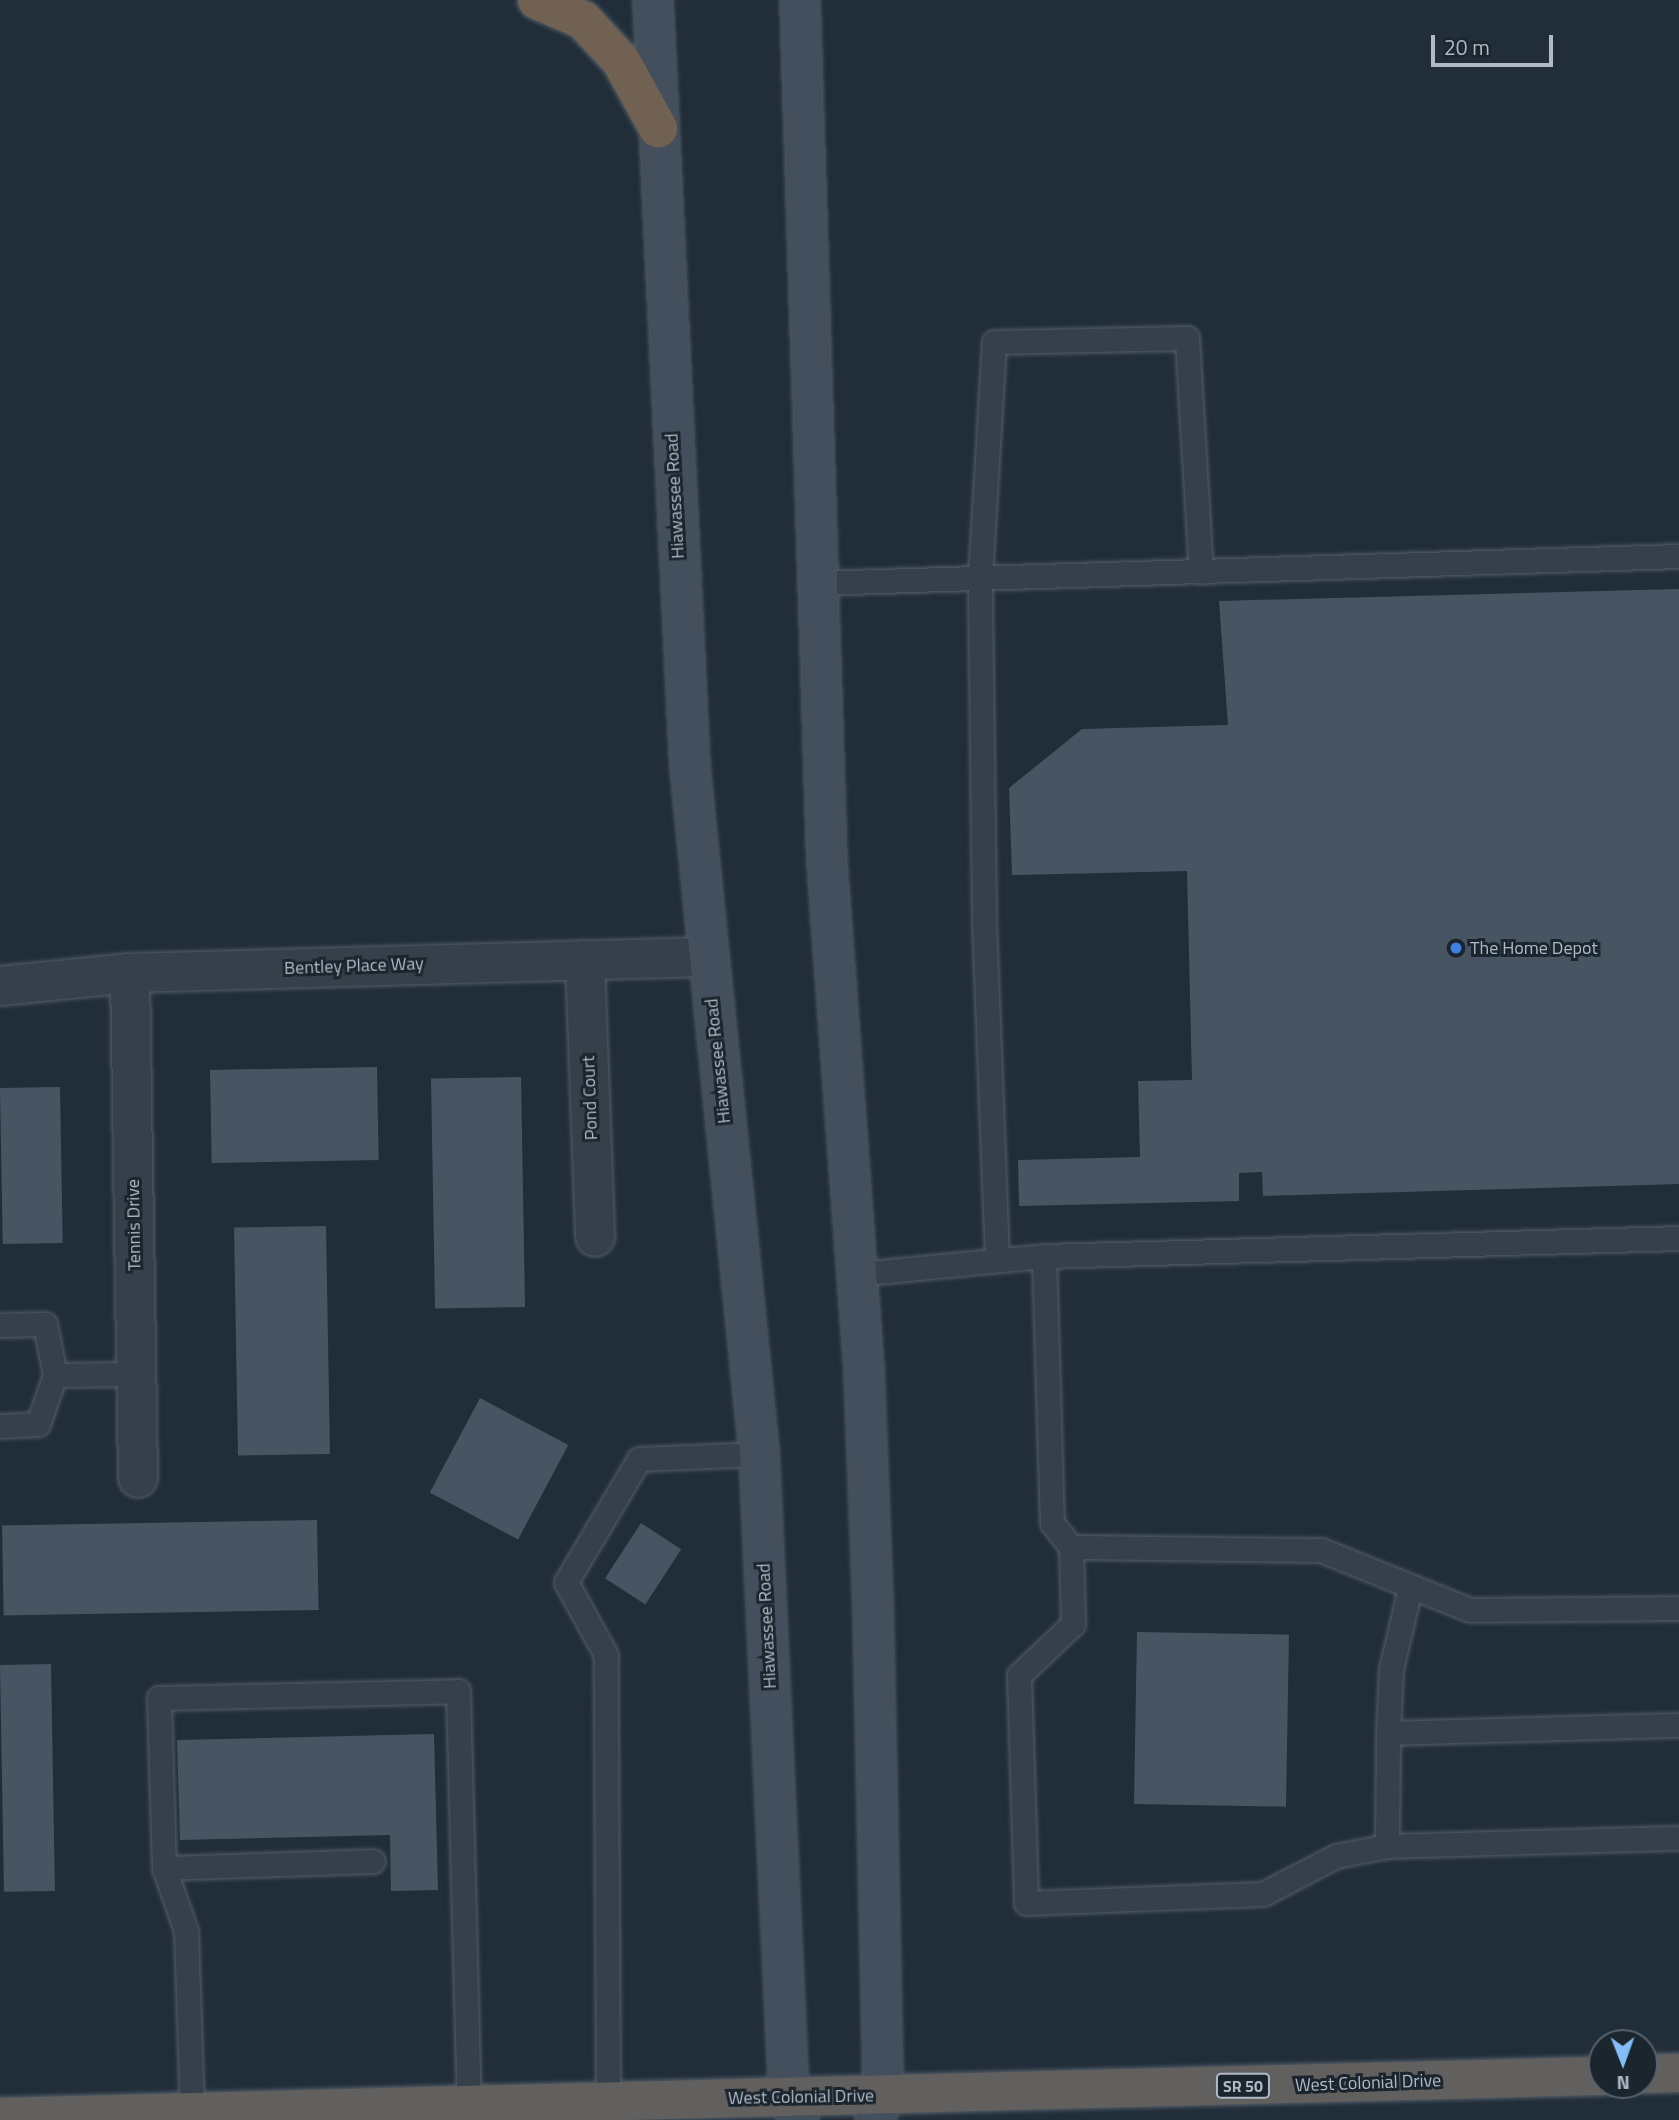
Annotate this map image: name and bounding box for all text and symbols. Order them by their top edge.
scale bar [1434,21,1556,65]
text: 20 m [1444,31,1490,63]
street label: Hiawassee Road [661,433,689,559]
place label: The Home Depot [1470,937,1598,959]
marker: The Home Depot [1448,940,1464,956]
street label: Bentley Place Way [284,953,424,979]
street label: Hiawassee Road [701,997,735,1125]
street label: Pond Court [578,1055,602,1141]
street label: Tennis Drive [122,1179,146,1271]
street label: Hiawassee Road [753,1563,781,1689]
north arrow [1588,2029,1658,2099]
text: N [1617,2069,1630,2098]
street label: West Colonial Drive [1295,2070,1441,2096]
road number: SR 50 [1215,2074,1271,2098]
street label: West Colonial Drive [728,2085,874,2109]

